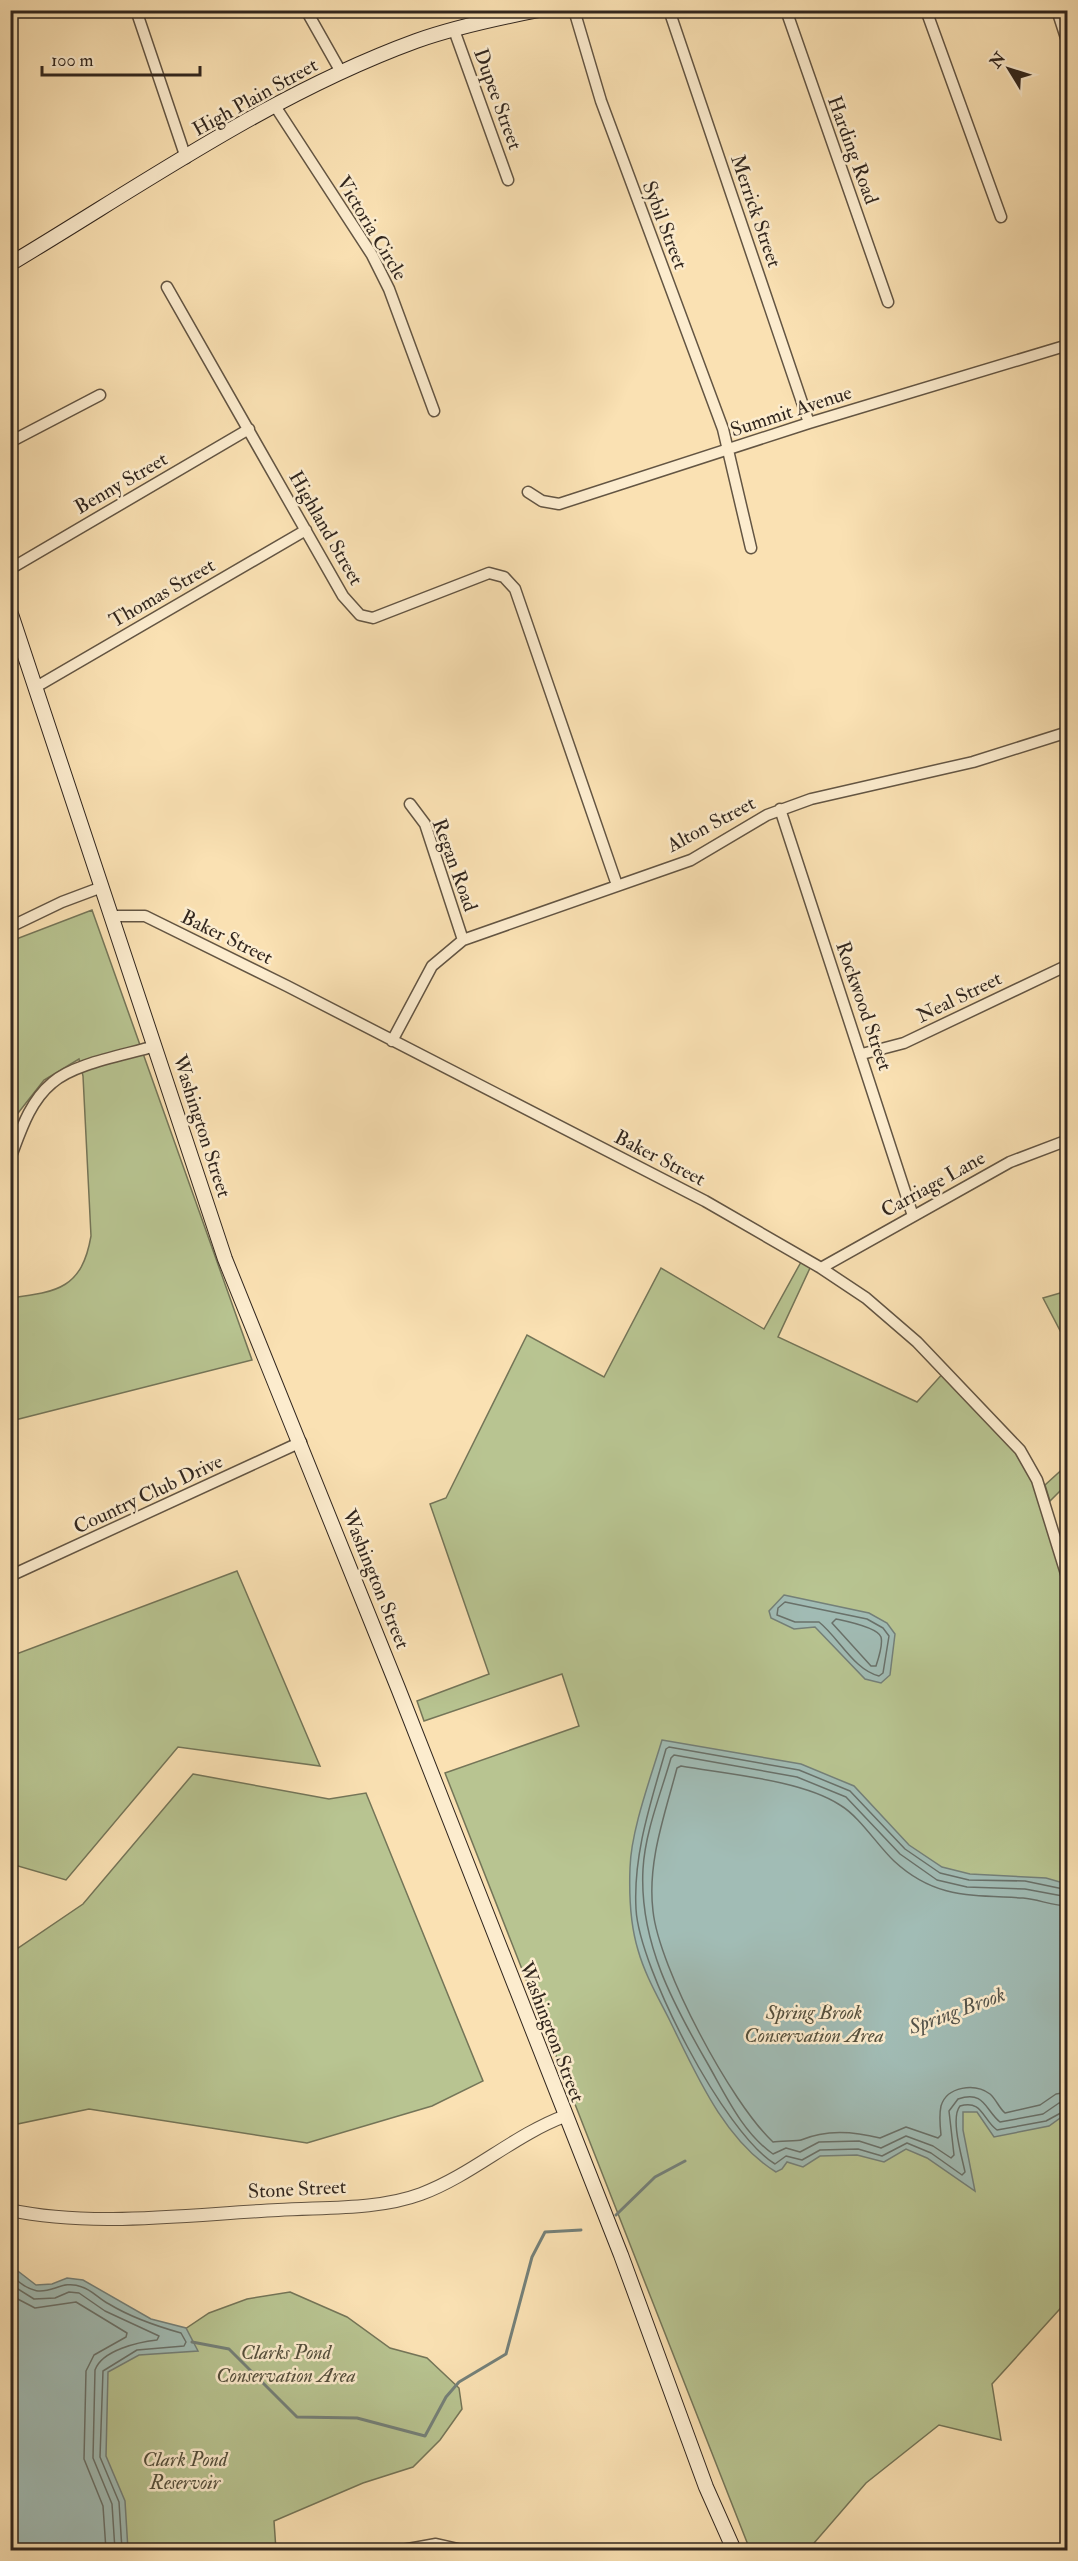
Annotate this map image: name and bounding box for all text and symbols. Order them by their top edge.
scale bar [42,39,200,77]
north arrow [979,39,1039,99]
street label: Dupee Street [467,45,528,154]
text: N [985,48,1011,73]
text: 100 m [51,49,94,72]
street label: High Plain Street [188,52,322,142]
street label: Harding Road [822,92,884,208]
street label: Merrick Street [725,151,787,271]
street label: Victoria Circle [331,171,413,285]
street label: Sybil Street [637,177,693,273]
street label: Summit Avenue [727,380,855,442]
street label: Benny Street [70,446,172,520]
street label: Highland Street [283,466,369,590]
street label: Thomas Street [105,552,220,633]
street label: Alton Street [662,790,760,858]
street label: Regan Road [427,815,483,915]
street label: Baker Street [177,904,277,970]
street label: Rockwood Street [830,938,898,1074]
street label: Neal Street [912,965,1006,1028]
street label: Washington Street [167,1051,237,1201]
street label: Baker Street [610,1124,710,1192]
street label: Carriage Lane [877,1145,989,1223]
street label: Country Club Drive [70,1449,226,1539]
street label: Washington Street [336,1505,416,1653]
street label: Washington Street [513,1957,590,2106]
water label: Spring Brook [904,1981,1009,2041]
park label: Spring Brook Conservation Area [744,2000,884,2048]
street label: Stone Street [247,2174,347,2204]
park label: Clarks Pond Conservation Area [216,2340,356,2388]
park label: Clark Pond Reservoir [143,2447,229,2495]

